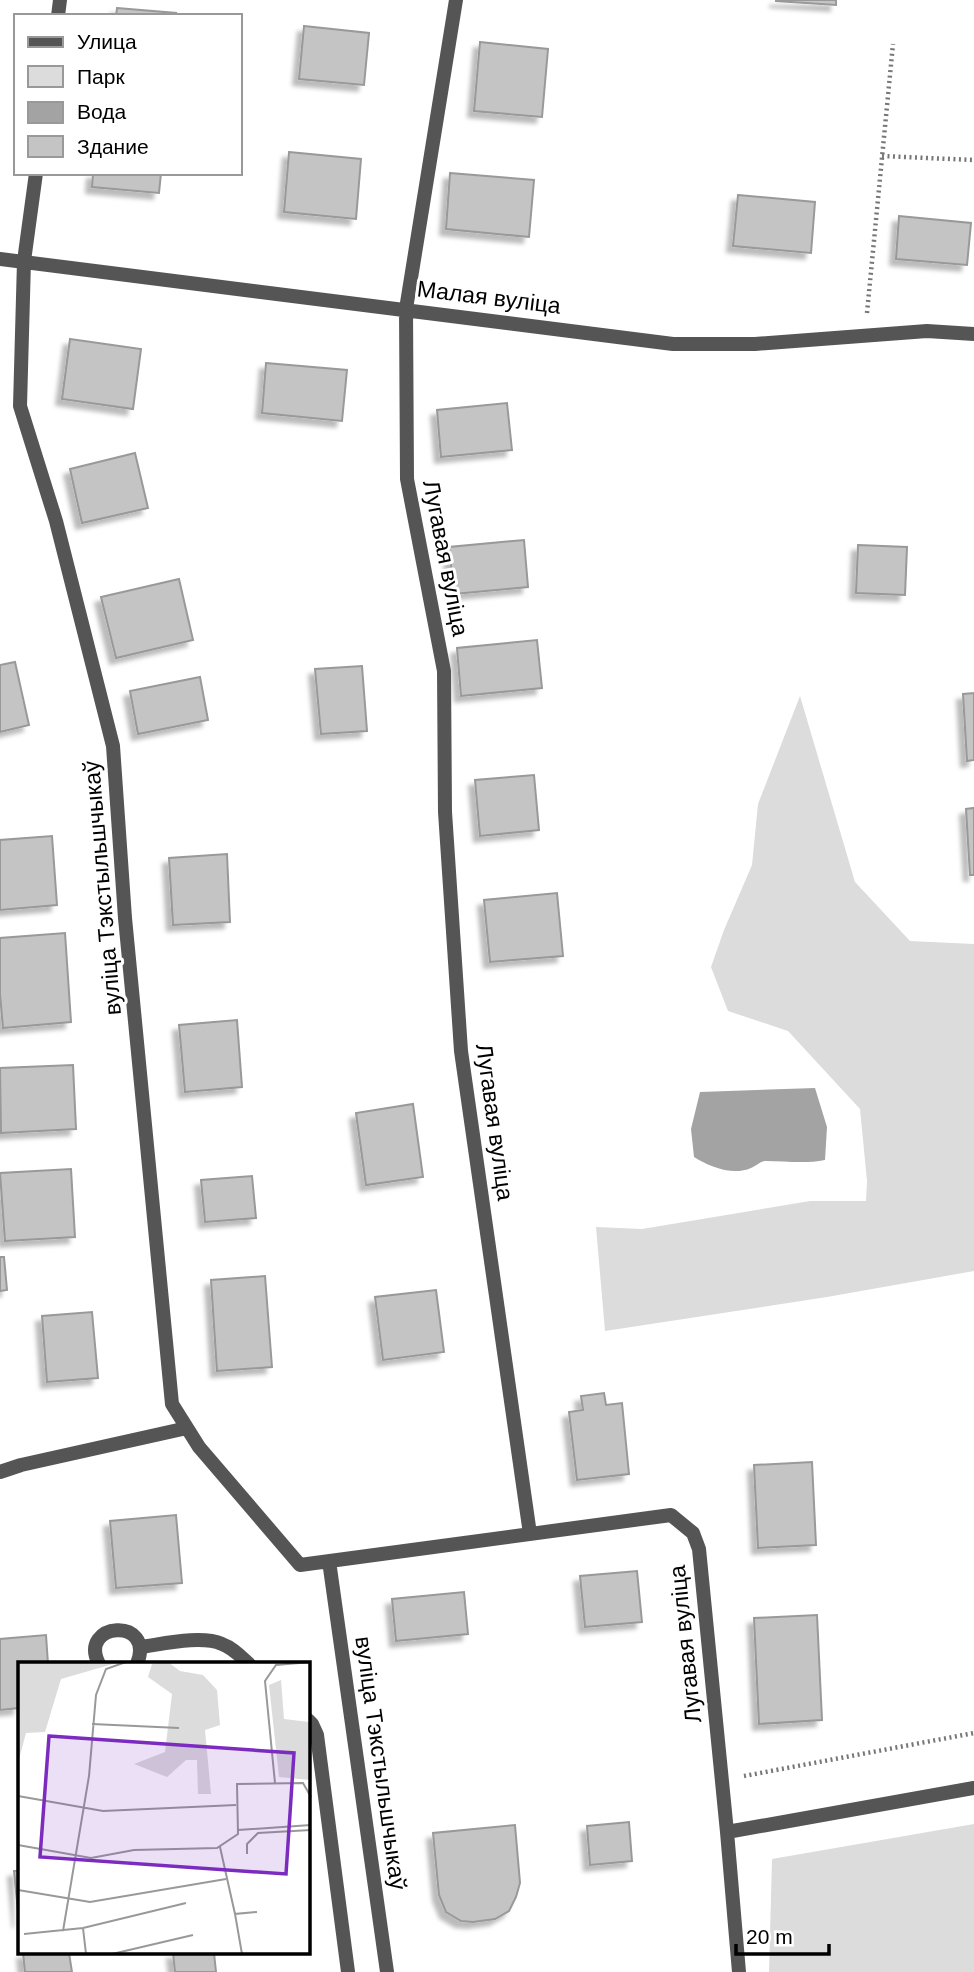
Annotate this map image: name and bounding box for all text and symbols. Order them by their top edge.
legend [14,14,242,175]
text: Улица [77,30,137,53]
text: Парк [77,65,125,88]
text: Вода [77,100,126,123]
text: Здание [77,135,149,158]
street label: Малая вуліца [416,275,562,319]
street label: Лугавая вуліца [418,478,474,638]
street label: вуліца Тэкстыльшчыкаў [78,759,126,1016]
street label: Лугавая вуліца [471,1042,519,1202]
street label: Лугавая вуліца [664,1564,706,1724]
street label: вуліца Тэкстыльшчыкаў [350,1635,412,1892]
inset map [18,1662,310,1954]
scale bar [736,1912,829,1956]
text: 20 m [746,1925,793,1948]

